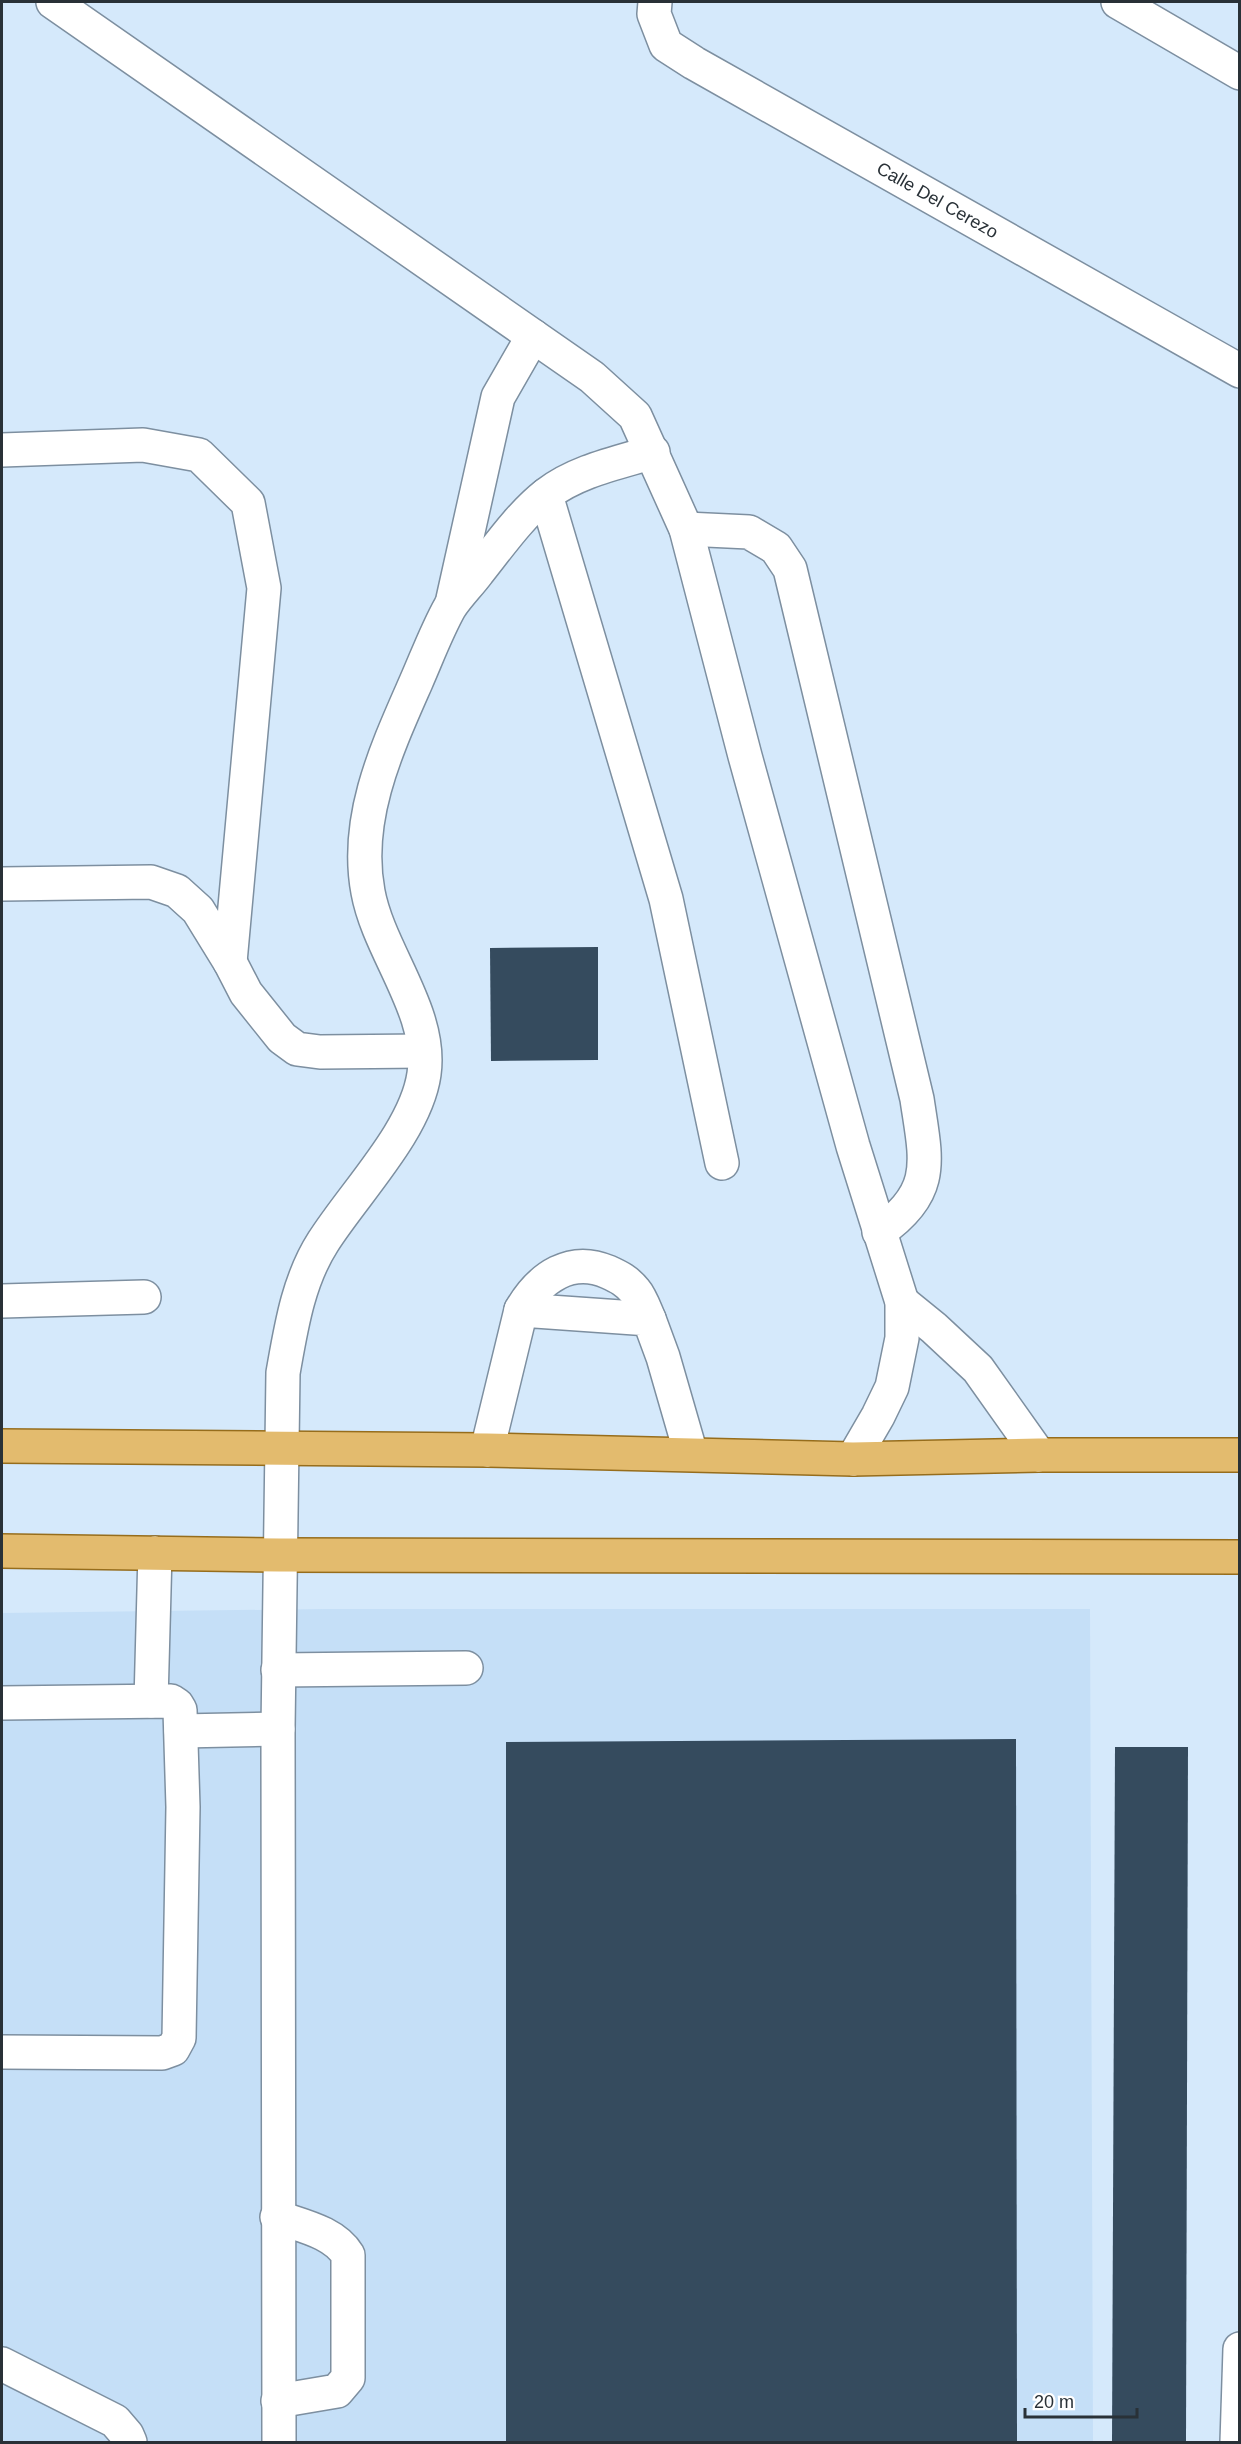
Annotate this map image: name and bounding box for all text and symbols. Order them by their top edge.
street label: Calle Del Cerezo [873,158,1002,242]
scale bar [1025,2381,1138,2419]
text: 20 m [1034,2392,1074,2412]

